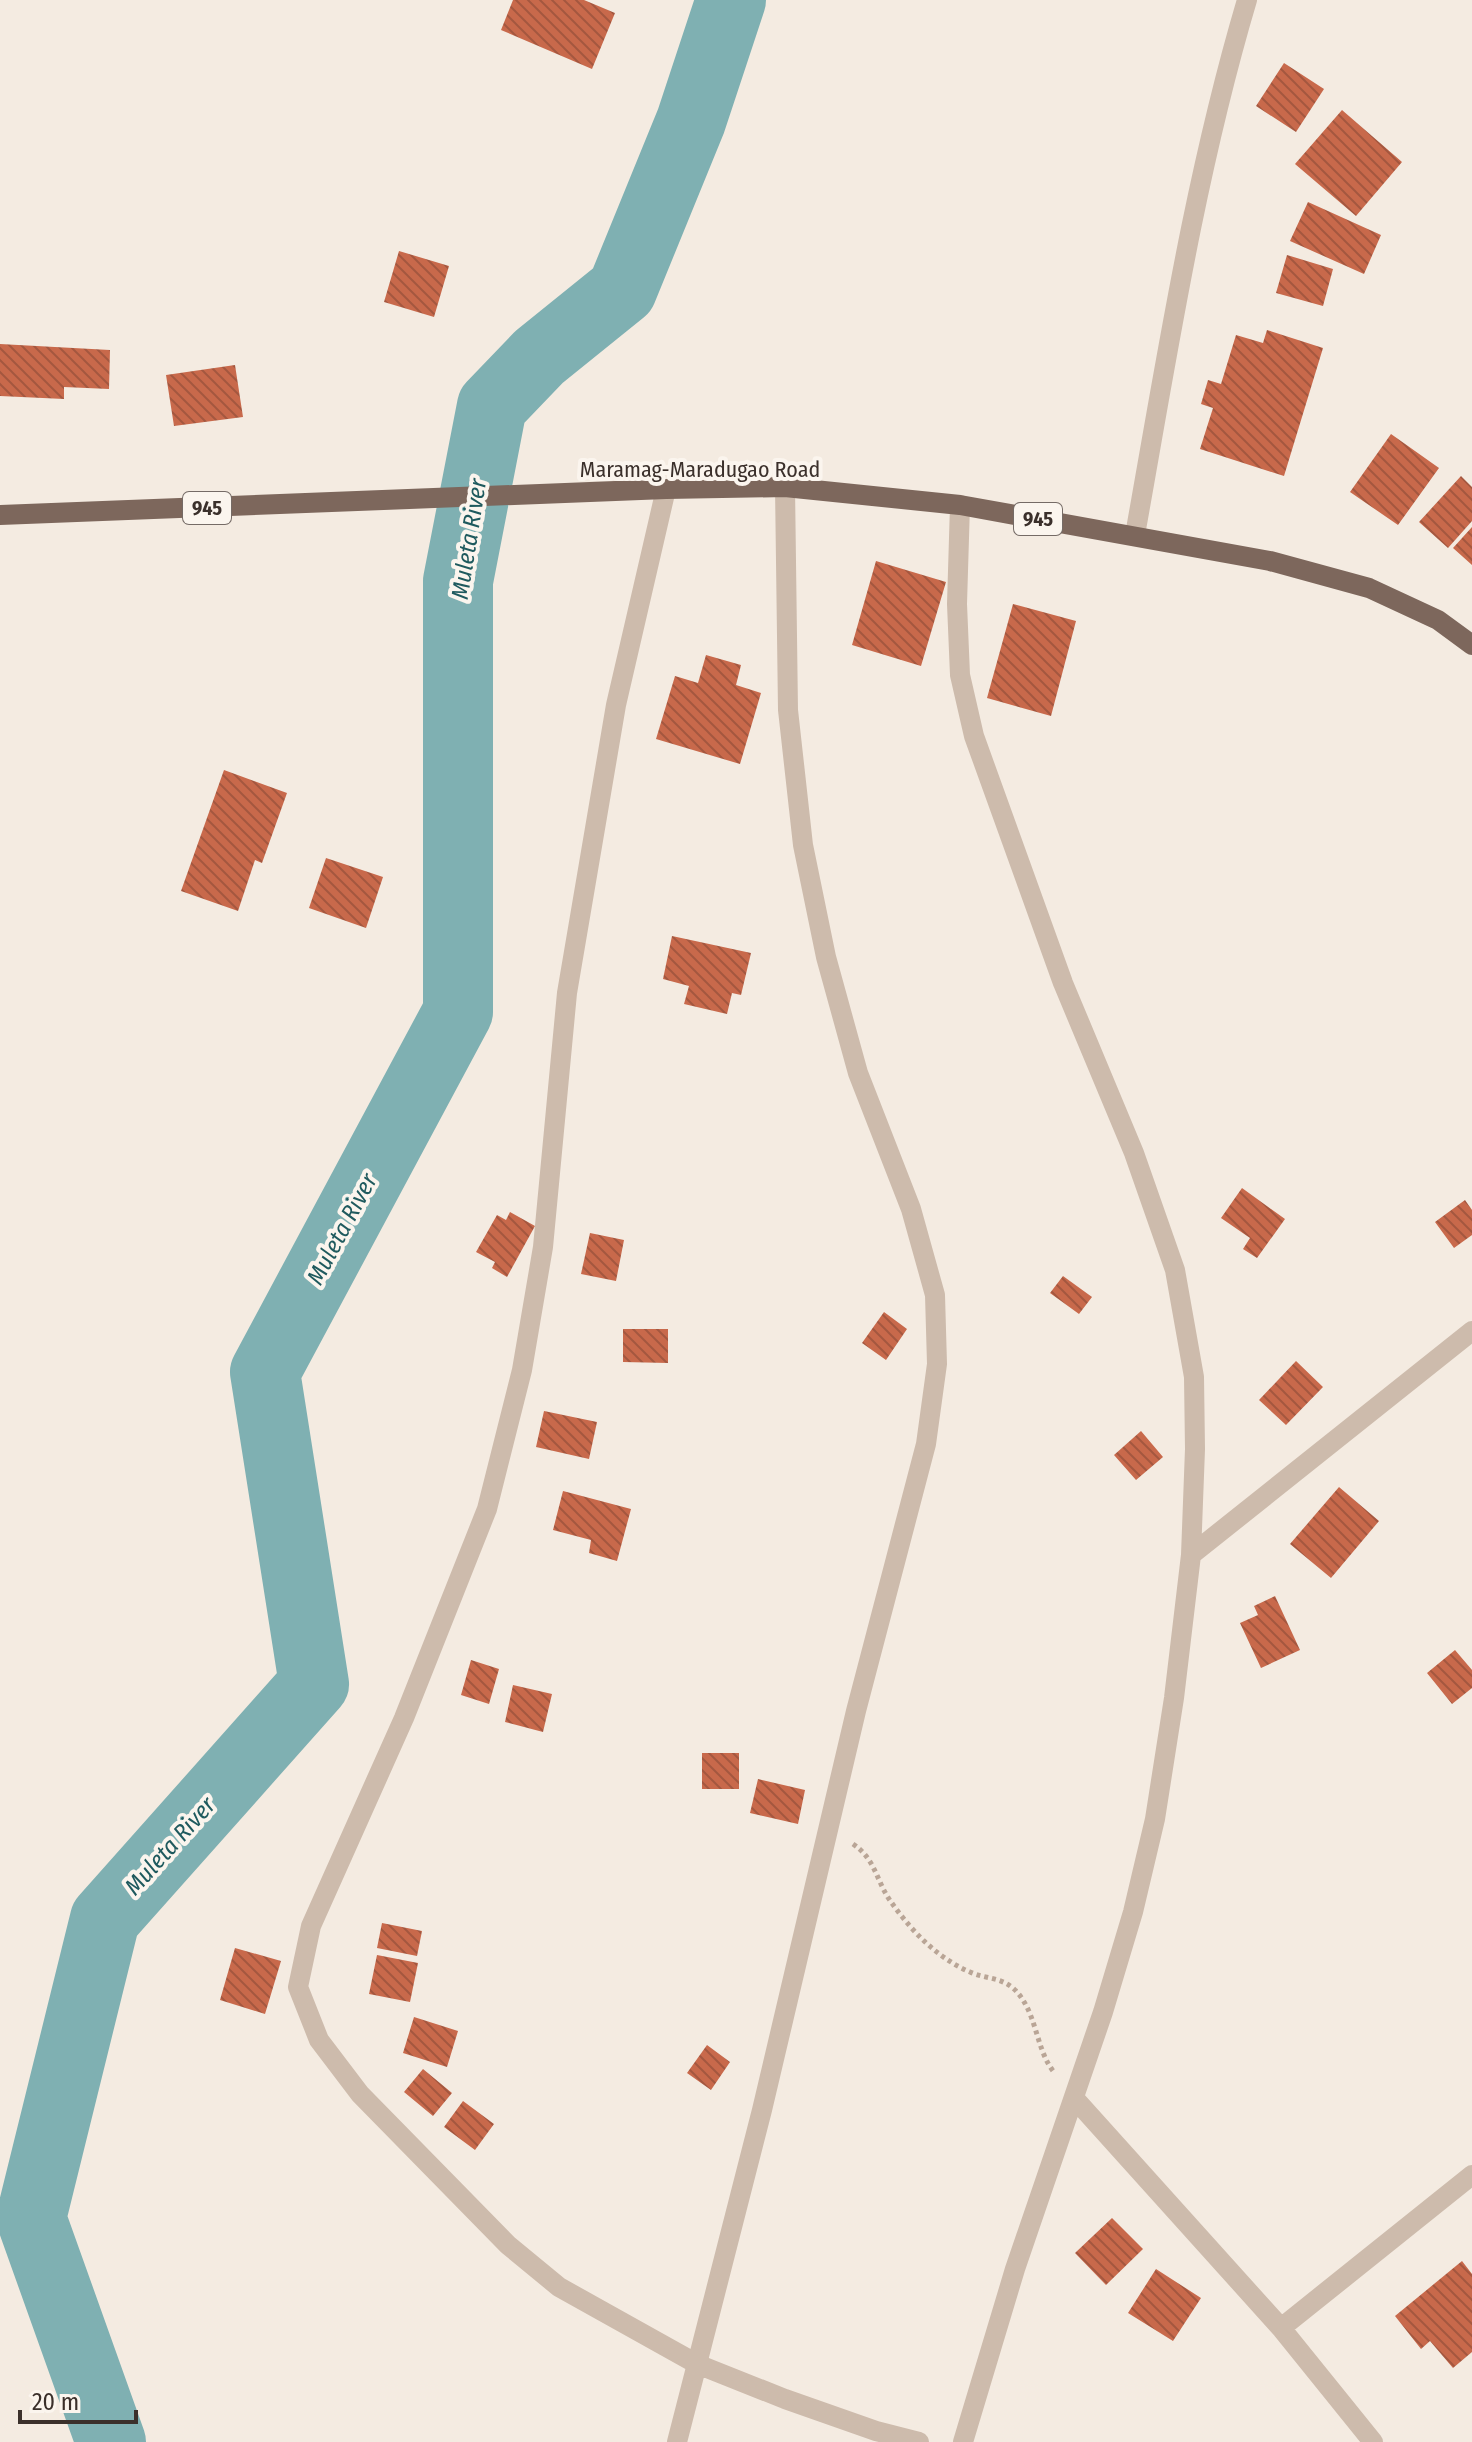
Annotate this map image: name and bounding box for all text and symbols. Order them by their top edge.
street label: Maramag-Maradugao Road [580,456,820,483]
water label: Muleta River [446,476,492,601]
road number: 945 [183,492,231,524]
road number: 945 [1014,503,1062,535]
water label: Muleta River [301,1168,383,1289]
water label: Muleta River [119,1791,222,1901]
scale bar [20,2374,136,2424]
text: 20 m [32,2388,79,2416]

